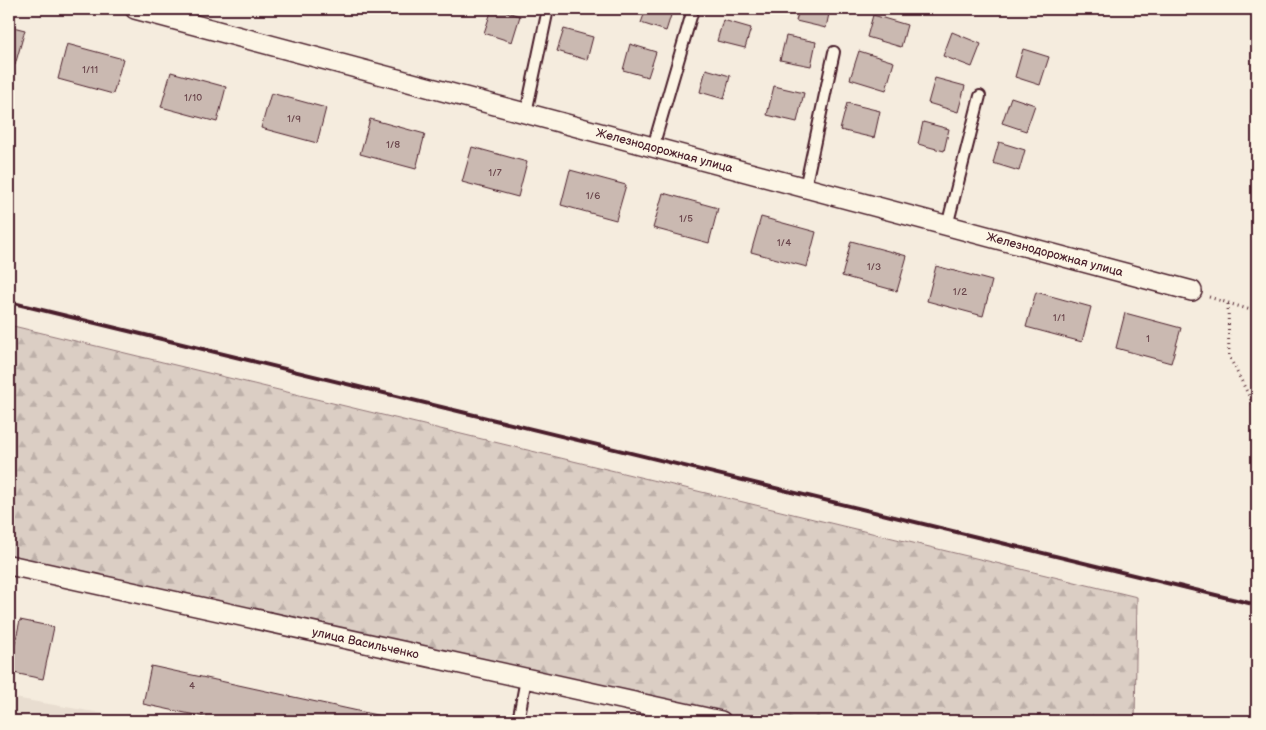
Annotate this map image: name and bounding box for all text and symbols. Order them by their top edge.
house number: 1/11 [82,64,98,76]
house number: 1/10 [184,92,202,104]
house number: 1/9 [287,113,301,125]
street label: Железнодорожная улица [594,125,734,176]
house number: 1/8 [386,139,400,151]
house number: 1/7 [488,167,502,179]
house number: 1/6 [586,190,600,202]
house number: 1/5 [679,213,693,225]
street label: Железнодорожная улица [985,229,1125,280]
house number: 1/4 [777,237,791,249]
house number: 1/3 [867,261,881,273]
house number: 1/2 [953,286,967,298]
house number: 1/1 [1053,312,1065,324]
house number: 1 [1146,333,1150,345]
street label: улица Васильченко [311,625,420,663]
house number: 4 [189,680,195,692]

